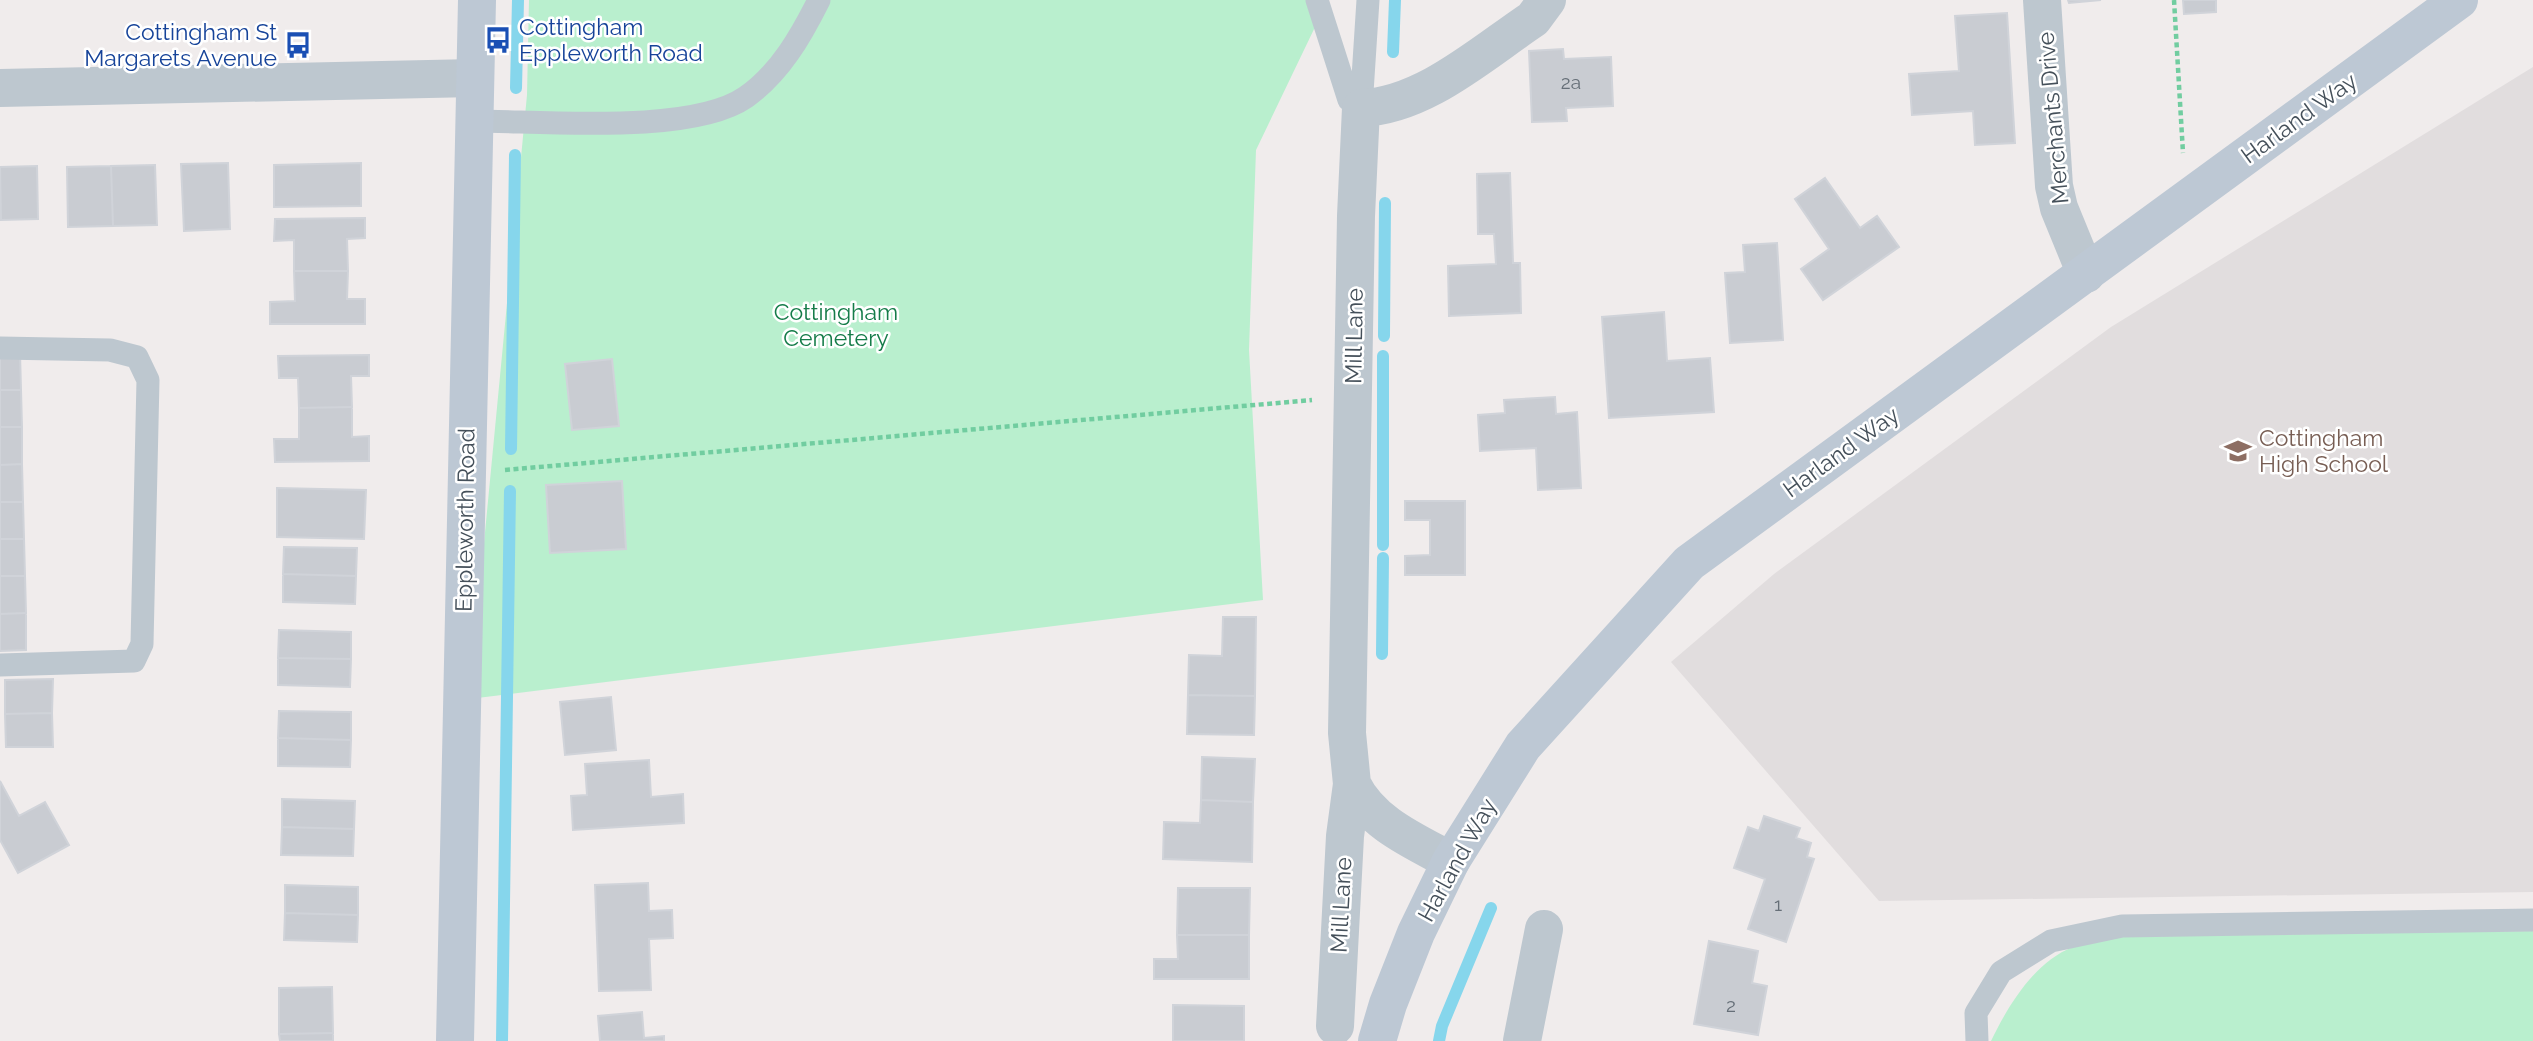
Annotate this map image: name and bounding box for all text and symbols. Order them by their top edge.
place label: Cottingham Eppleworth Road [519,13,703,66]
place label: Cottingham St Margarets Avenue [84,18,277,71]
bus stop icon: Cottingham Eppleworth Road [483,25,513,55]
bus stop icon: Cottingham St Margarets Avenue [283,30,313,60]
street label: Merchants Drive [2032,31,2073,205]
street label: Harland Way [2236,67,2362,169]
house number: 2a [1561,71,1581,93]
street label: Mill Lane [1339,288,1368,384]
park label: Cottingham Cemetery [774,298,898,351]
street label: Harland Way [1778,401,1904,503]
place label: Cottingham High School [2259,424,2389,477]
street label: Eppleworth Road [449,428,480,612]
school or university icon: Cottingham High School [2223,436,2253,466]
street label: Harland Way [1412,794,1501,926]
street label: Mill Lane [1325,856,1356,953]
house number: 1 [1774,893,1782,915]
house number: 2 [1726,994,1736,1016]

